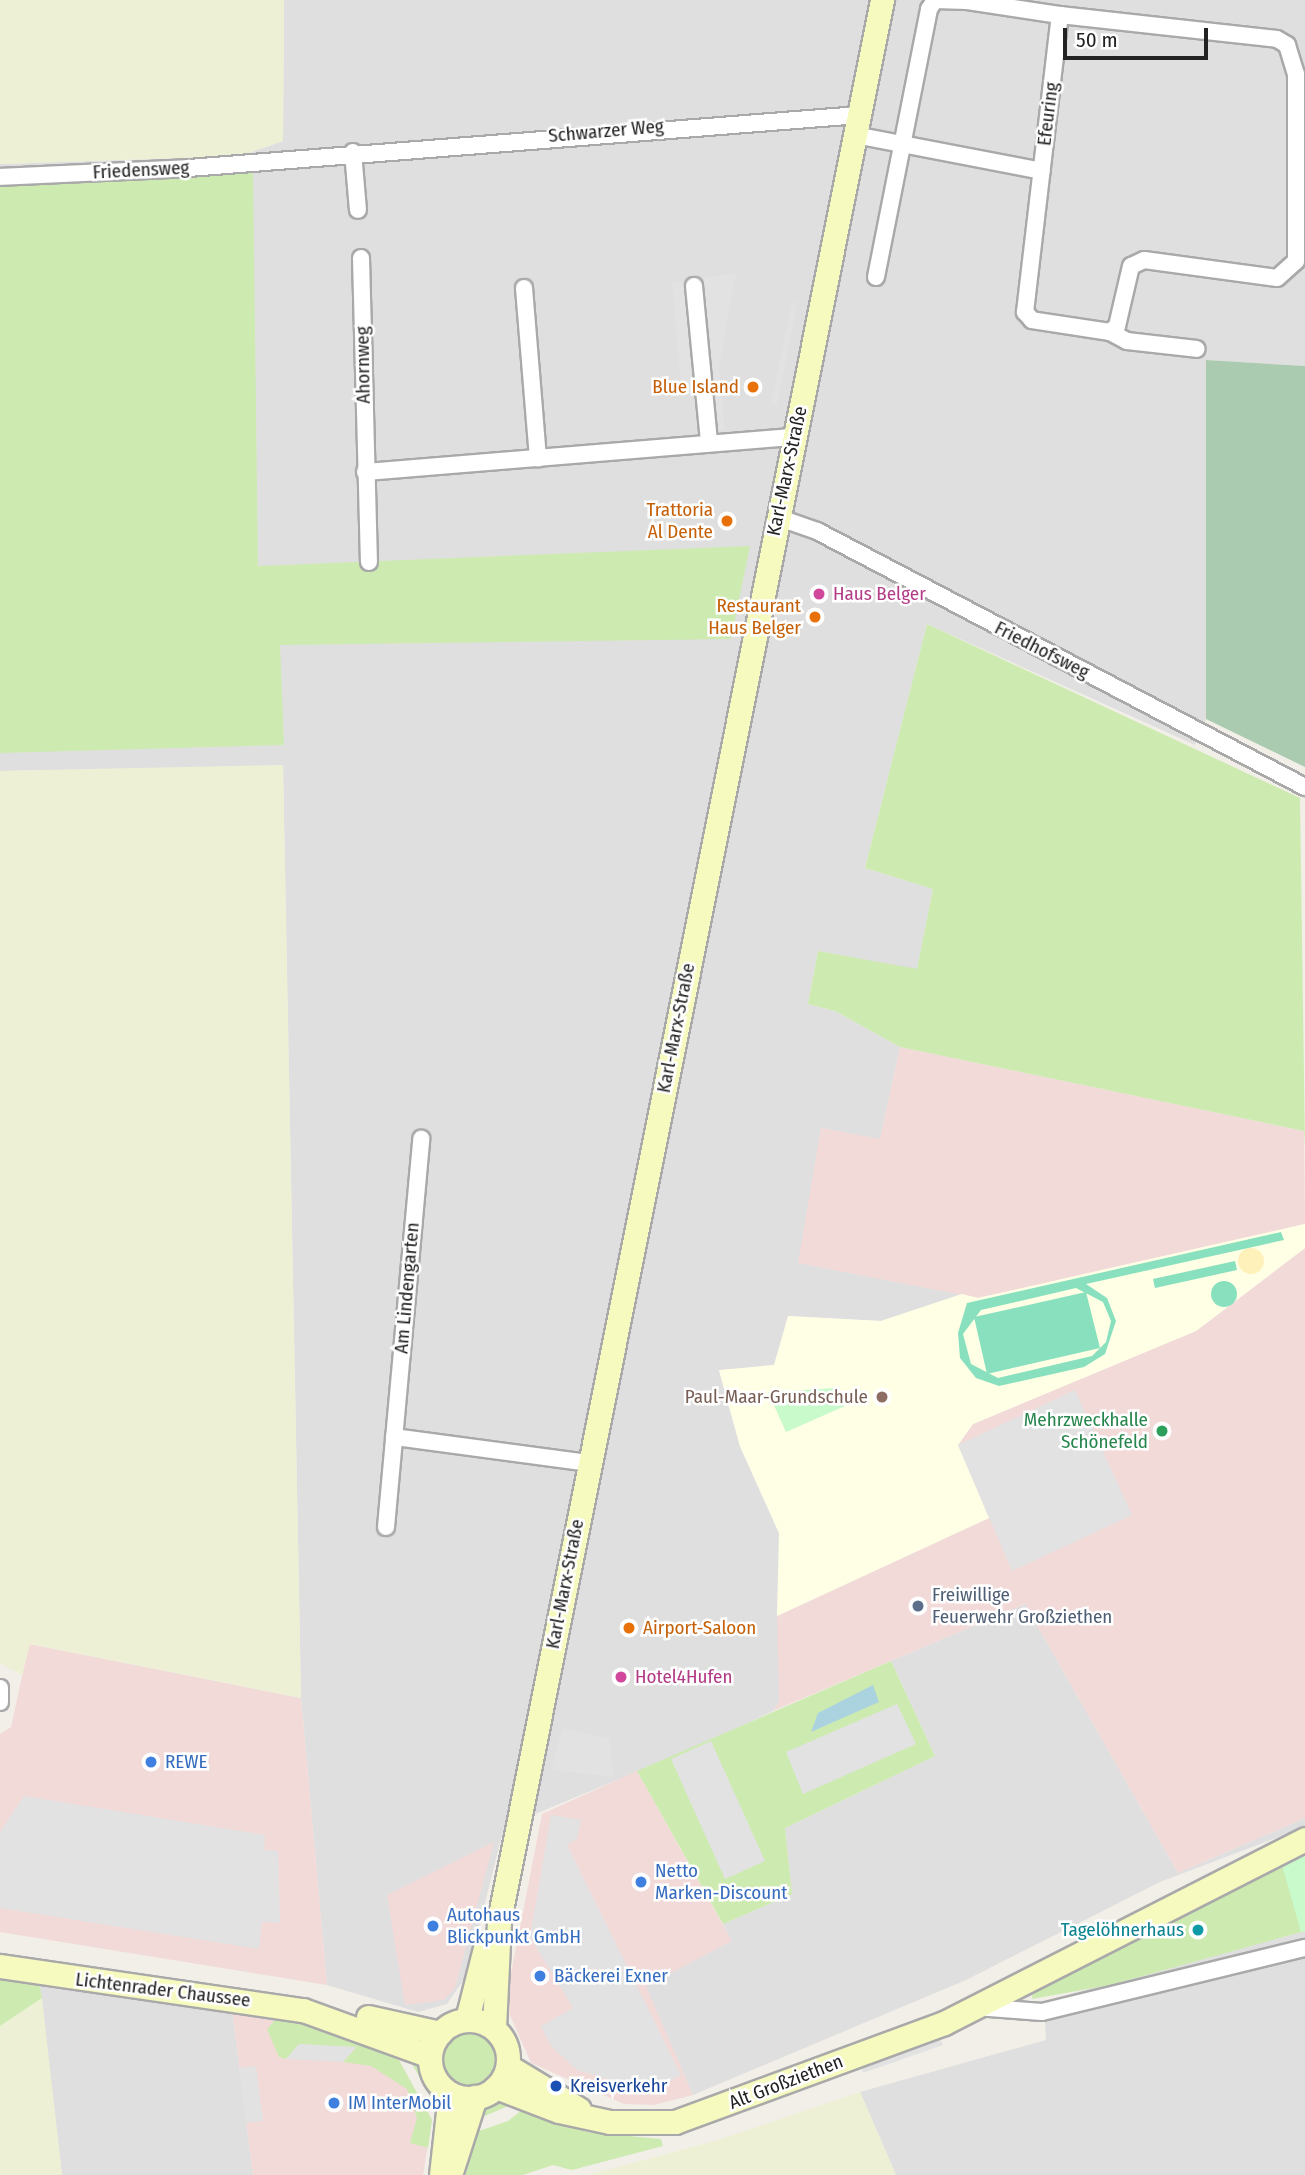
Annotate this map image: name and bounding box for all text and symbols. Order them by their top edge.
scale bar [1067,14,1212,58]
text: 50 m [1076,27,1118,53]
street label: Efeuring [1033,81,1063,147]
street label: Schwarzer Weg [547,115,665,147]
street label: Friedensweg [92,156,190,184]
street label: Ahornweg [351,326,375,404]
place label: Blue Island [652,376,739,398]
marker: Blue Island [745,379,761,395]
street label: Karl-Marx-Straße [762,404,812,538]
place label: Trattoria Al Dente [647,499,713,543]
marker: Trattoria Al Dente [719,513,735,529]
place label: Haus Belger [833,583,926,605]
marker: Haus Belger [811,586,827,602]
place label: Restaurant Haus Belger [708,595,801,639]
marker: Restaurant Haus Belger [807,609,823,625]
street label: Friedhofsweg [991,616,1093,684]
street label: Karl-Marx-Straße [652,961,700,1095]
street label: Am Lindengarten [390,1221,424,1355]
place label: Paul-Maar-Grundschule [685,1386,868,1408]
marker: Paul-Maar-Grundschule [874,1389,890,1405]
place label: Mehrzweckhalle Schönefeld [1024,1409,1148,1453]
marker: Mehrzweckhalle Schönefeld [1154,1423,1170,1439]
street label: Karl-Marx-Straße [541,1517,589,1651]
place label: Freiwillige Feuerwehr Großziethen [932,1584,1112,1628]
marker: Freiwillige Feuerwehr Großziethen [910,1598,926,1614]
place label: Airport-Saloon [643,1617,756,1639]
marker: Airport-Saloon [621,1620,637,1636]
place label: Hotel4Hufen [635,1666,733,1688]
marker: Hotel4Hufen [613,1669,629,1685]
place label: REWE [165,1751,207,1773]
marker: REWE [143,1754,159,1770]
place label: Netto Marken-Discount [655,1860,787,1904]
marker: Netto Marken-Discount [633,1874,649,1890]
place label: Autohaus Blickpunkt GmbH [447,1904,581,1948]
marker: Autohaus Blickpunkt GmbH [425,1918,441,1934]
place label: Tagelöhnerhaus [1061,1919,1184,1941]
marker: Tagelöhnerhaus [1190,1922,1206,1938]
place label: Bäckerei Exner [554,1965,668,1987]
street label: Lichtenrader Chaussee [74,1968,252,2012]
marker: Bäckerei Exner [532,1968,548,1984]
street label: Alt Großziethen [726,2050,846,2114]
place label: Kreisverkehr [570,2075,667,2097]
marker: Kreisverkehr [548,2078,564,2094]
place label: IM InterMobil [348,2092,451,2114]
marker: IM InterMobil [326,2095,342,2111]

